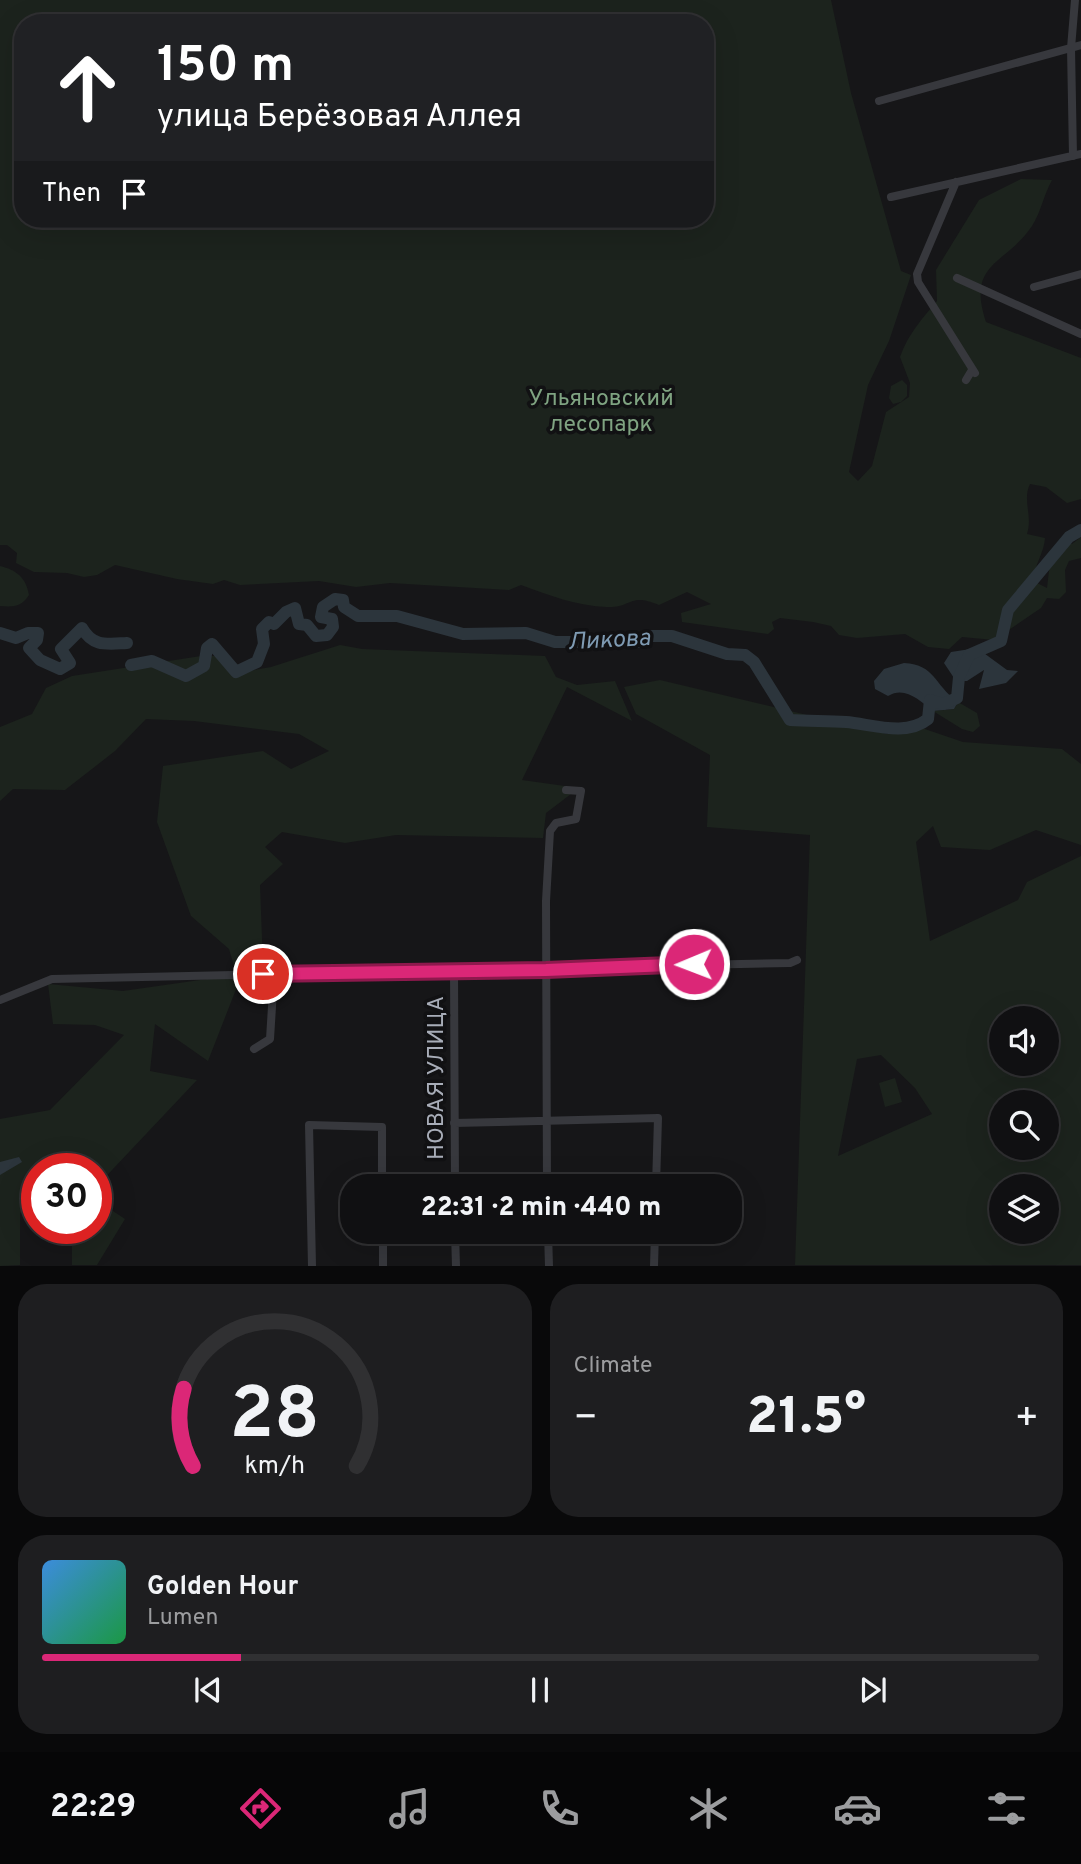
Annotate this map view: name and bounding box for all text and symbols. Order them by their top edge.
text: 150 m [157,37,294,99]
icon: ahead [42,42,133,133]
text: улица Берёзовая Аллея [157,98,522,138]
icon: arrive [115,175,153,213]
text: Then [42,178,101,211]
park label: Ульяновский лесопарк [528,385,674,440]
water label: Ликова [567,624,652,658]
position arrow [657,927,731,1001]
pin [233,944,293,1004]
icon: arrive [244,955,282,993]
street label: НОВАЯ УЛИЦА [423,996,452,1160]
map controls [989,1006,1059,1244]
button: sound [989,1006,1059,1076]
button: search [989,1090,1059,1160]
speed limit sign: 30 [21,1153,112,1244]
button: layers [989,1174,1059,1244]
text: 22:31 · 2 min · 440 m [421,1192,661,1225]
text: Climate [574,1352,652,1381]
text: 28 [230,1373,320,1465]
text: 21.5° [746,1386,866,1452]
text: − [574,1395,598,1444]
text: + [1014,1395,1039,1444]
text: km/h [244,1451,305,1483]
text: Golden Hour [147,1571,298,1604]
text: Lumen [147,1604,218,1633]
icon: previous [189,1671,227,1709]
icon: pause [521,1671,559,1709]
icon: next [854,1671,892,1709]
icon: directions [236,1784,285,1833]
icon: music [385,1784,434,1833]
icon: phone [535,1784,584,1833]
icon: climate [684,1784,733,1833]
icon: car [833,1784,882,1833]
icon: filters [982,1784,1031,1833]
text: 22:29 [50,1788,136,1828]

